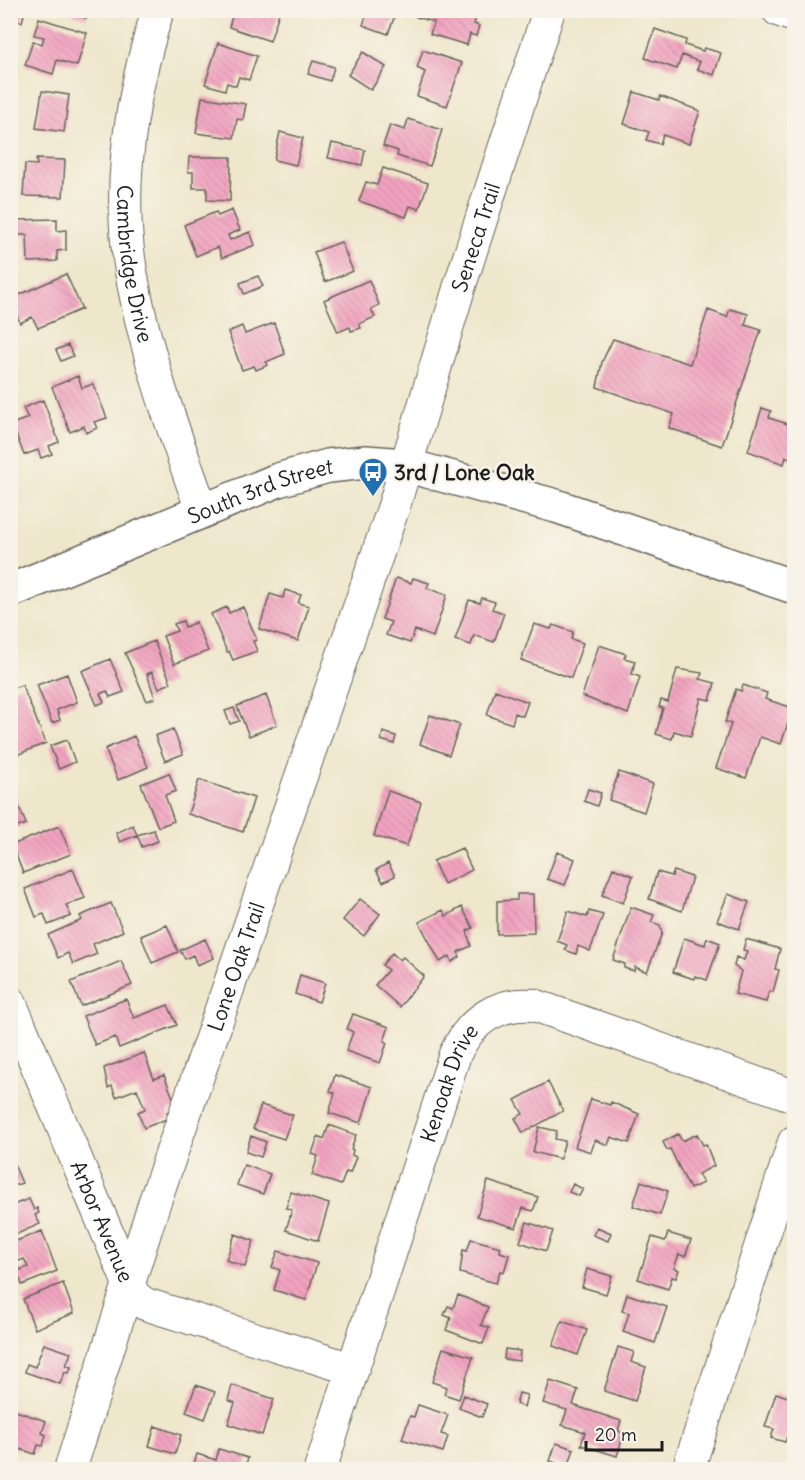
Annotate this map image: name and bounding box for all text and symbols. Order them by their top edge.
street label: Seneca Trail [445,179,506,295]
street label: Cambridge Drive [112,185,160,345]
street label: South 3rd Street [183,452,334,530]
bus stop icon: 3rd / Lone Oak [357,456,389,498]
place label: 3rd / Lone Oak [394,459,535,486]
street label: Lone Oak Trail [201,898,270,1035]
street label: Kenoak Drive [414,1018,484,1146]
street label: Arbor Avenue [65,1156,140,1286]
scale bar [586,1414,662,1452]
text: 20 m [595,1423,637,1446]

